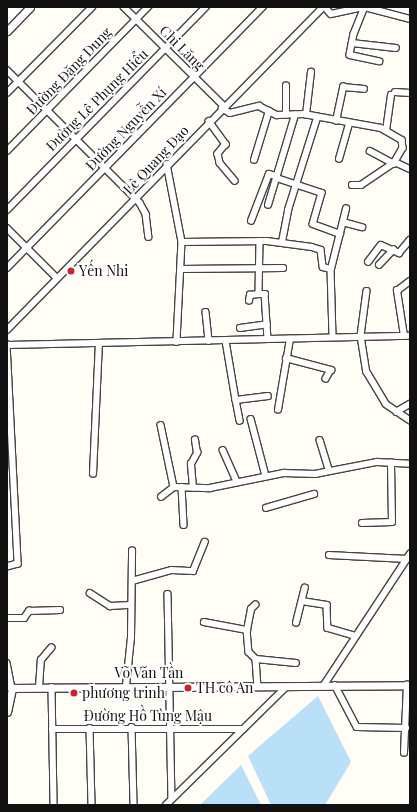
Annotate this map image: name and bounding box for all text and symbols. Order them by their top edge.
street label: Chi Lăng [156,22,208,74]
street label: Đường Đặng Dung [23,24,115,118]
street label: Đường Lê Phụng Hiểu [43,46,151,154]
street label: Đường Nguyễn Xí [82,84,170,174]
street label: Lê Quang Đạo [120,122,192,198]
place label: Yến Nhi [79,263,128,279]
marker: Yến Nhi [66,266,76,276]
street label: Võ Văn Tần [114,665,184,681]
place label: TH cô An [196,680,254,696]
marker: TH cô An [183,683,193,693]
place label: phương trinh [82,685,165,701]
marker: phương trinh [69,688,79,698]
street label: Đường Hồ Tùng Mậu [84,708,212,724]

